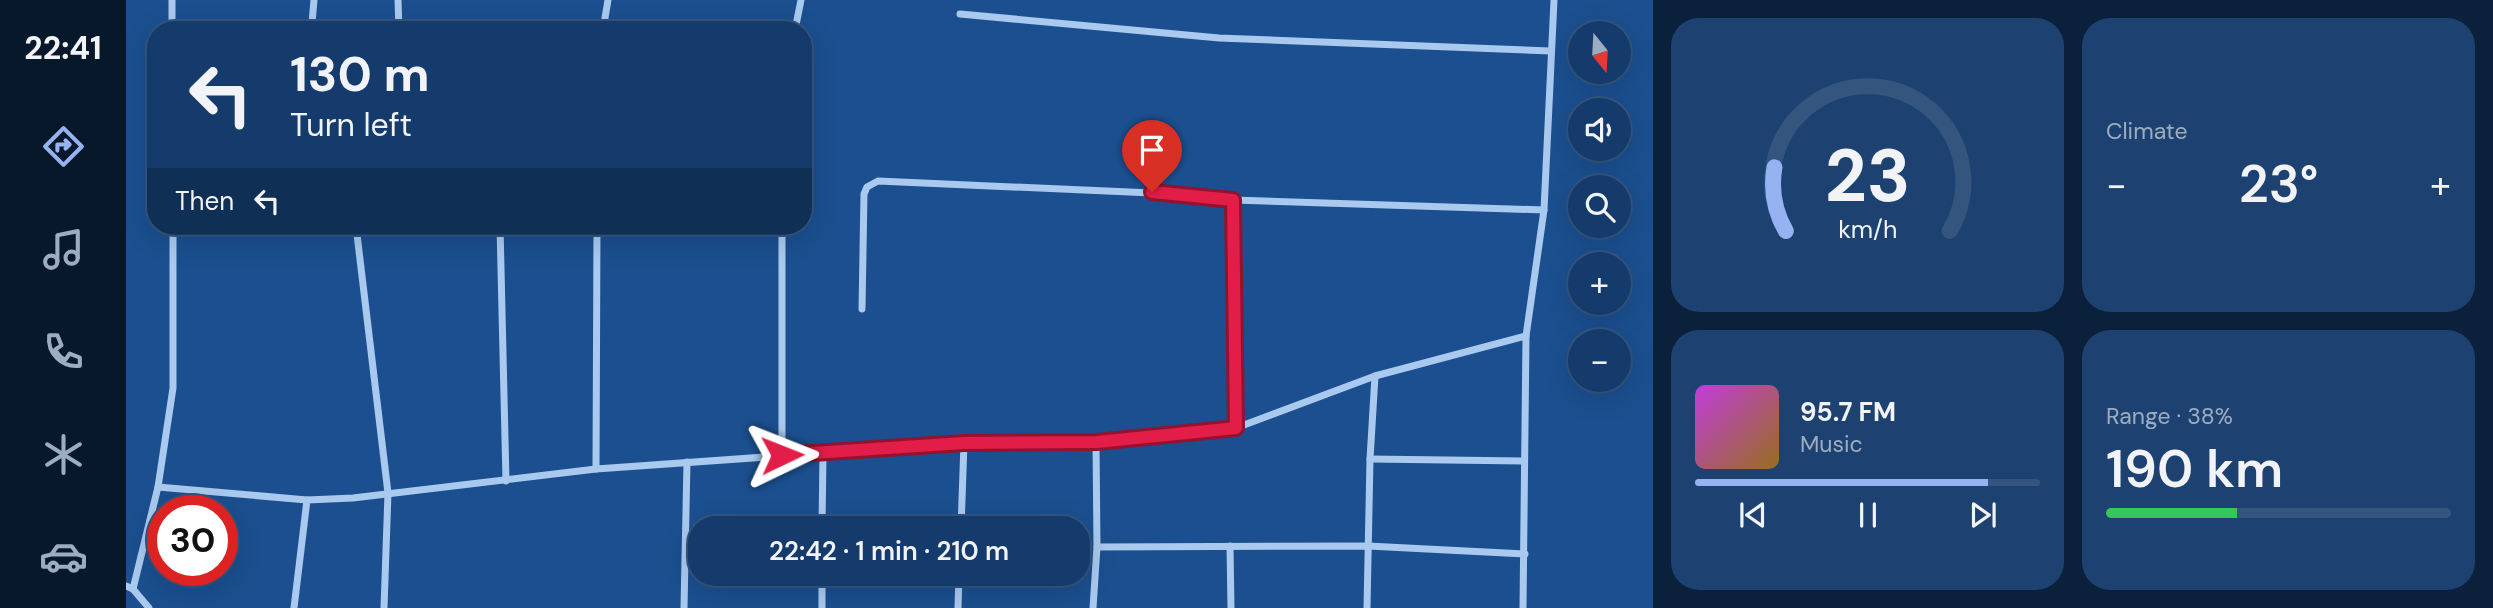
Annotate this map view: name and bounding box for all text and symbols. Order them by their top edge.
north arrow [1568,21,1631,84]
map controls [1568,21,1631,392]
text: 22:41 [24,27,102,69]
text: 130 m [290,42,430,106]
icon: left [175,49,266,140]
button: sound [1568,98,1631,161]
text: Turn left [290,104,412,146]
text: Climate [2106,116,2188,146]
pin [1122,120,1182,192]
icon: directions [39,122,88,171]
text: 23 [1825,129,1910,224]
icon: arrive [1133,131,1171,169]
text: 23° [2239,150,2318,218]
text: − [2106,160,2127,210]
text: + [2430,160,2451,210]
button: search [1568,175,1631,238]
icon: left [248,182,286,220]
text: Then [175,184,234,218]
text: km/h [1838,213,1897,246]
icon: music [39,225,88,274]
button: + [1568,252,1631,315]
icon: phone [39,327,88,376]
button: − [1568,329,1631,392]
text: 95.7 FM [1800,395,1896,429]
text: Range · 38% [2106,401,2233,431]
position arrow [745,418,819,492]
text: Music [1800,429,1863,459]
icon: climate [39,430,88,479]
text: 190 km [2106,435,2283,503]
speed limit sign: 30 [147,495,238,586]
icon: previous [1734,496,1772,534]
icon: pause [1849,496,1887,534]
icon: next [1964,496,2002,534]
icon: car [39,532,88,581]
text: 22:42 · 1 min · 210 m [769,534,1009,568]

